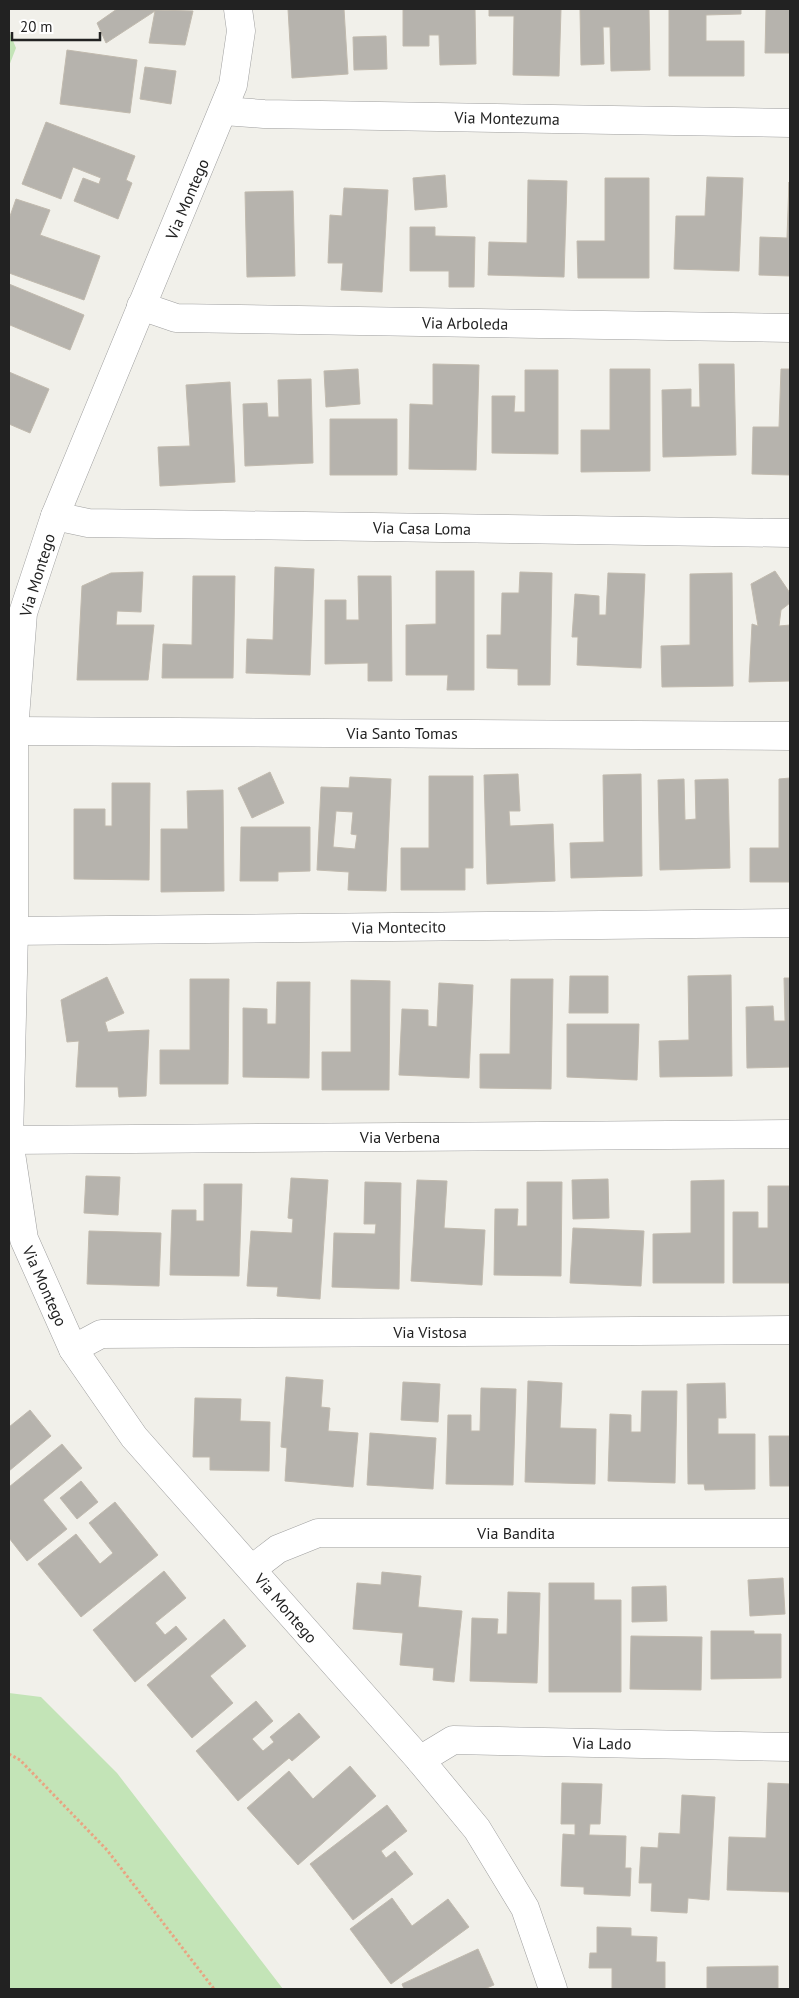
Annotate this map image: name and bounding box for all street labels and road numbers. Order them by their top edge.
street label: Via Montezuma [453,107,560,129]
street label: Via Montego [161,156,213,243]
street label: Via Arboleda [421,312,508,334]
street label: Via Casa Loma [372,517,471,539]
street label: Via Montego [15,531,59,620]
street label: Via Santo Tomas [345,723,458,743]
street label: Via Montecito [351,916,446,938]
street label: Via Verbena [359,1127,440,1147]
street label: Via Montego [18,1242,72,1329]
street label: Via Vistosa [392,1322,467,1342]
street label: Via Bandita [476,1523,555,1543]
street label: Via Montego [250,1568,322,1647]
street label: Via Lado [572,1732,631,1754]

